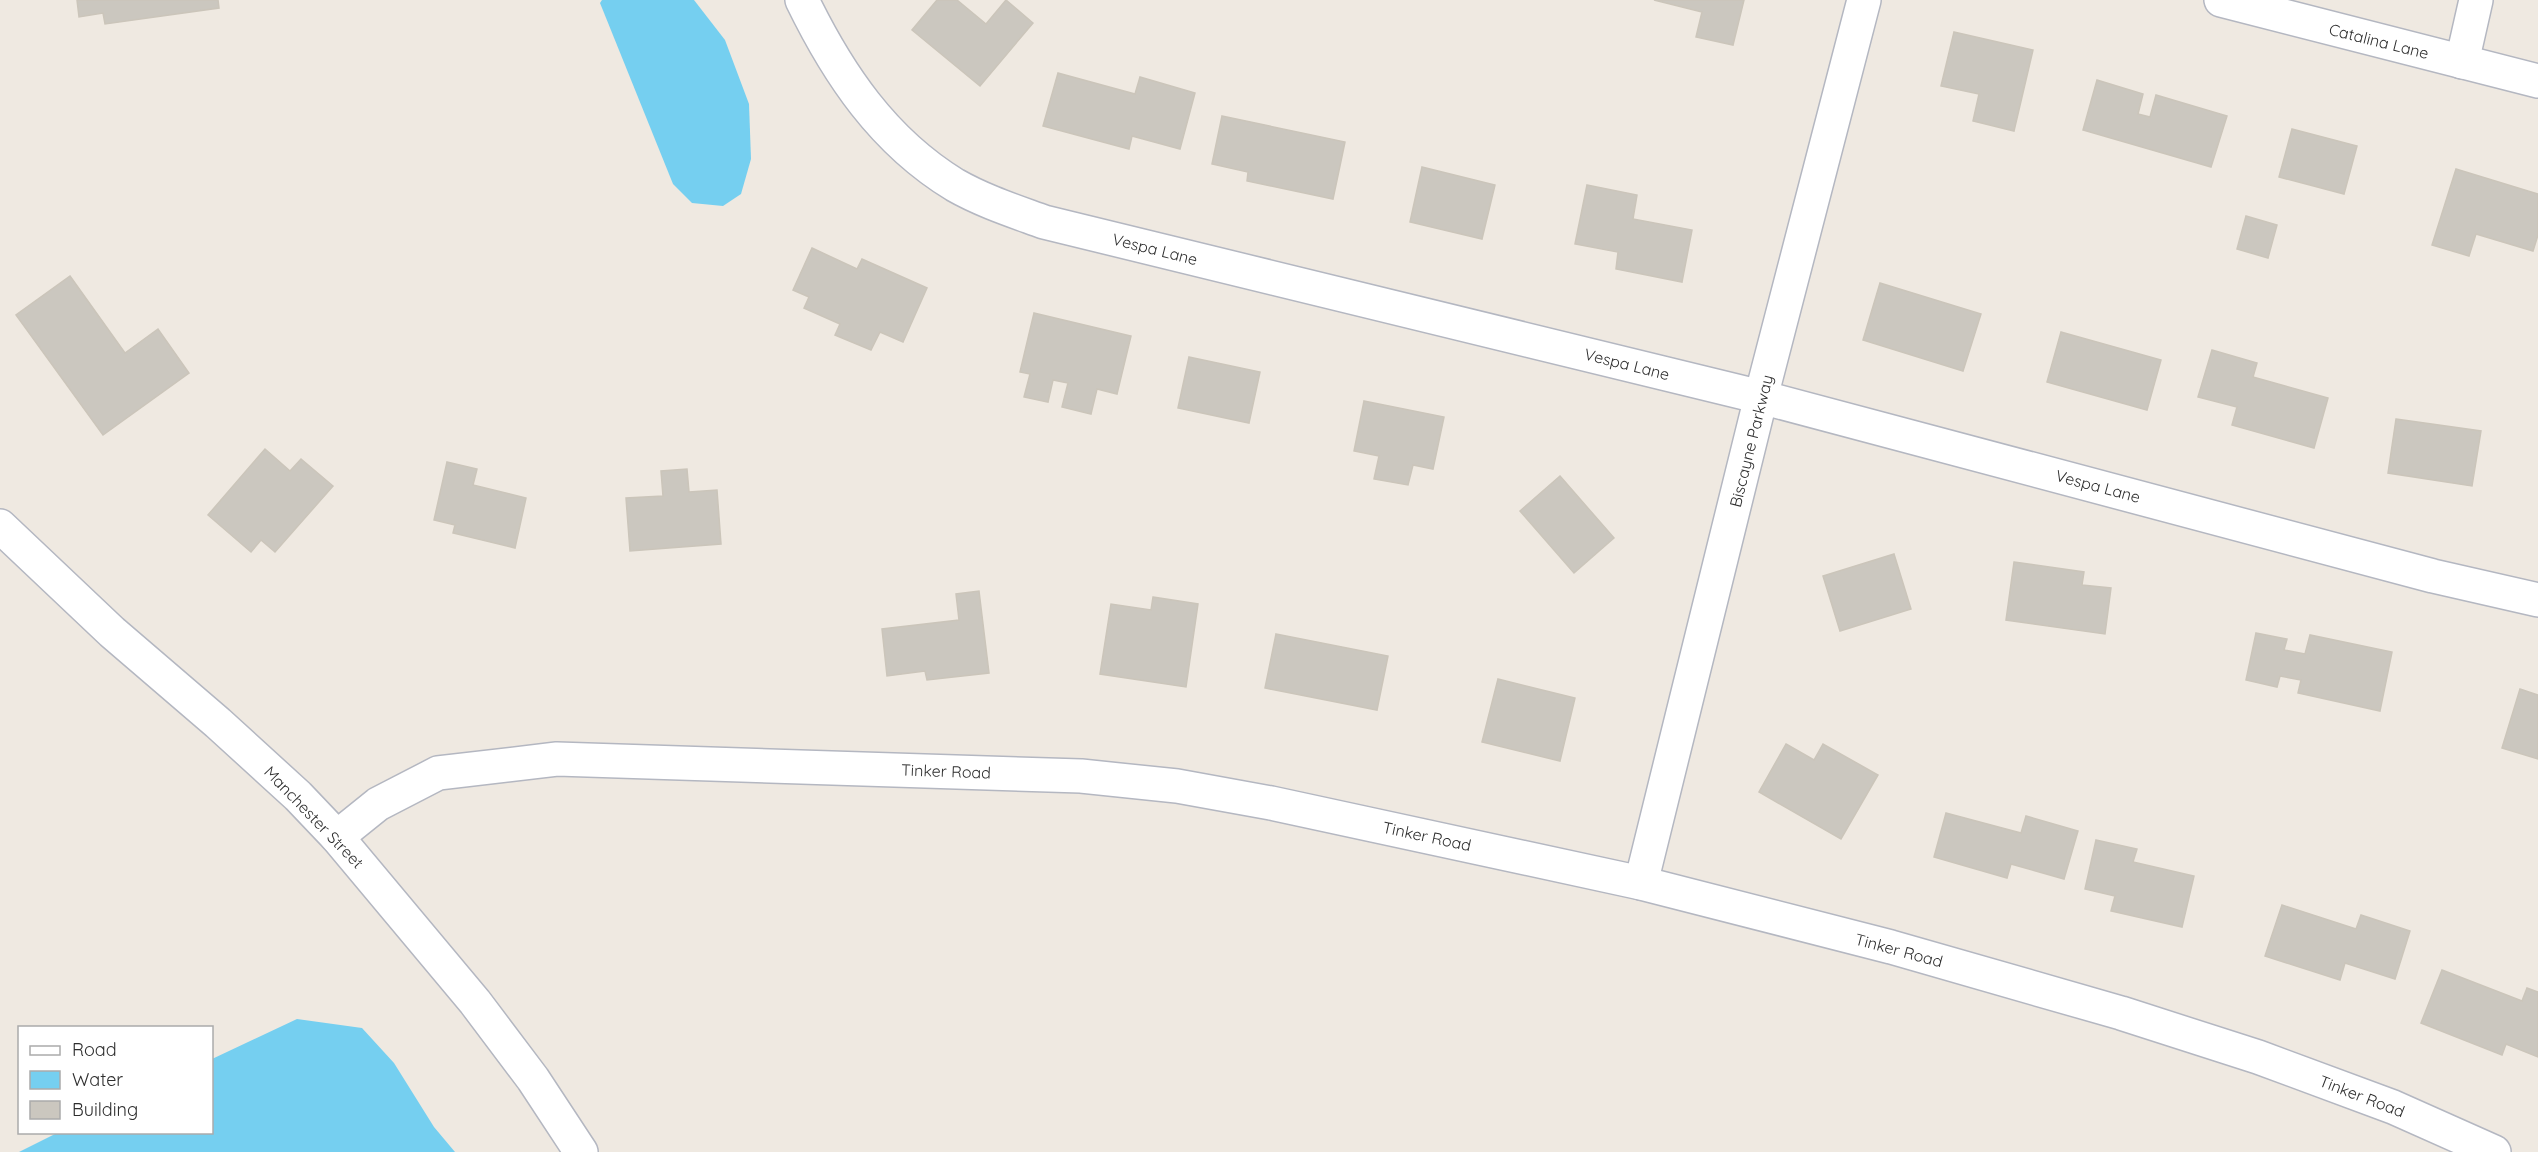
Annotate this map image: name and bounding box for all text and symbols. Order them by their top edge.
street label: Catalina Lane [2327,19,2431,63]
street label: Vespa Lane [1110,229,1200,269]
street label: Vespa Lane [1582,344,1672,384]
street label: Biscayne Parkway [1725,373,1777,509]
street label: Vespa Lane [2053,465,2143,507]
street label: Tinker Road [901,759,991,783]
street label: Manchester Street [260,762,368,872]
street label: Tinker Road [1381,817,1473,855]
street label: Tinker Road [1853,929,1945,971]
legend [18,1026,213,1134]
text: Road [72,1038,117,1061]
text: Water [72,1068,123,1091]
street label: Tinker Road [2316,1071,2408,1121]
text: Building [72,1098,138,1121]

